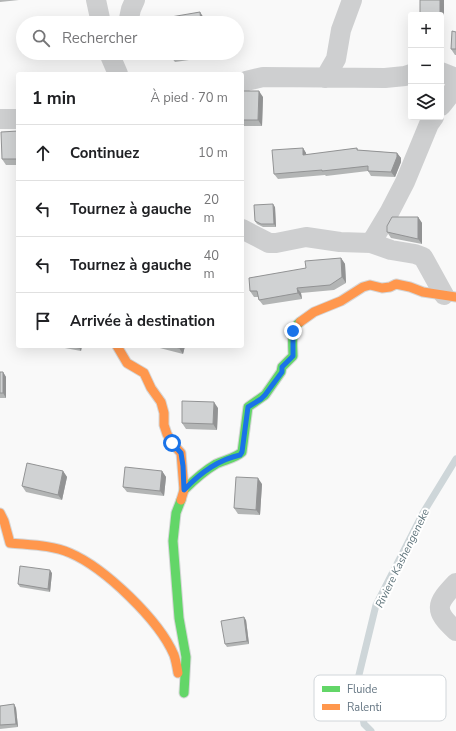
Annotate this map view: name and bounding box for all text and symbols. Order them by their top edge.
map controls [408,12,444,120]
button: + [408,12,444,48]
search box [16,16,244,60]
icon: search [30,27,52,49]
text: Rechercher [62,28,137,48]
button: − [408,48,444,84]
button: layers [408,84,444,120]
text: 1 min [32,87,76,110]
text: À pied · 70 m [150,89,228,107]
icon: ahead [32,142,54,164]
text: Continuez [70,143,139,163]
text: 10 m [198,144,228,162]
text: 20 m [204,191,219,227]
icon: left [32,198,54,220]
text: Tournez à gauche [70,199,192,219]
text: 40 m [204,247,219,283]
icon: left [32,254,54,276]
text: Tournez à gauche [70,255,192,275]
icon: arrive [32,310,54,332]
text: Arrivée à destination [70,311,215,331]
route end [284,322,302,340]
route start [163,434,181,452]
water label: Riviere Kashengeneke [372,506,433,610]
legend [314,675,446,721]
text: Fluide [347,682,377,697]
text: Ralenti [347,700,382,715]

